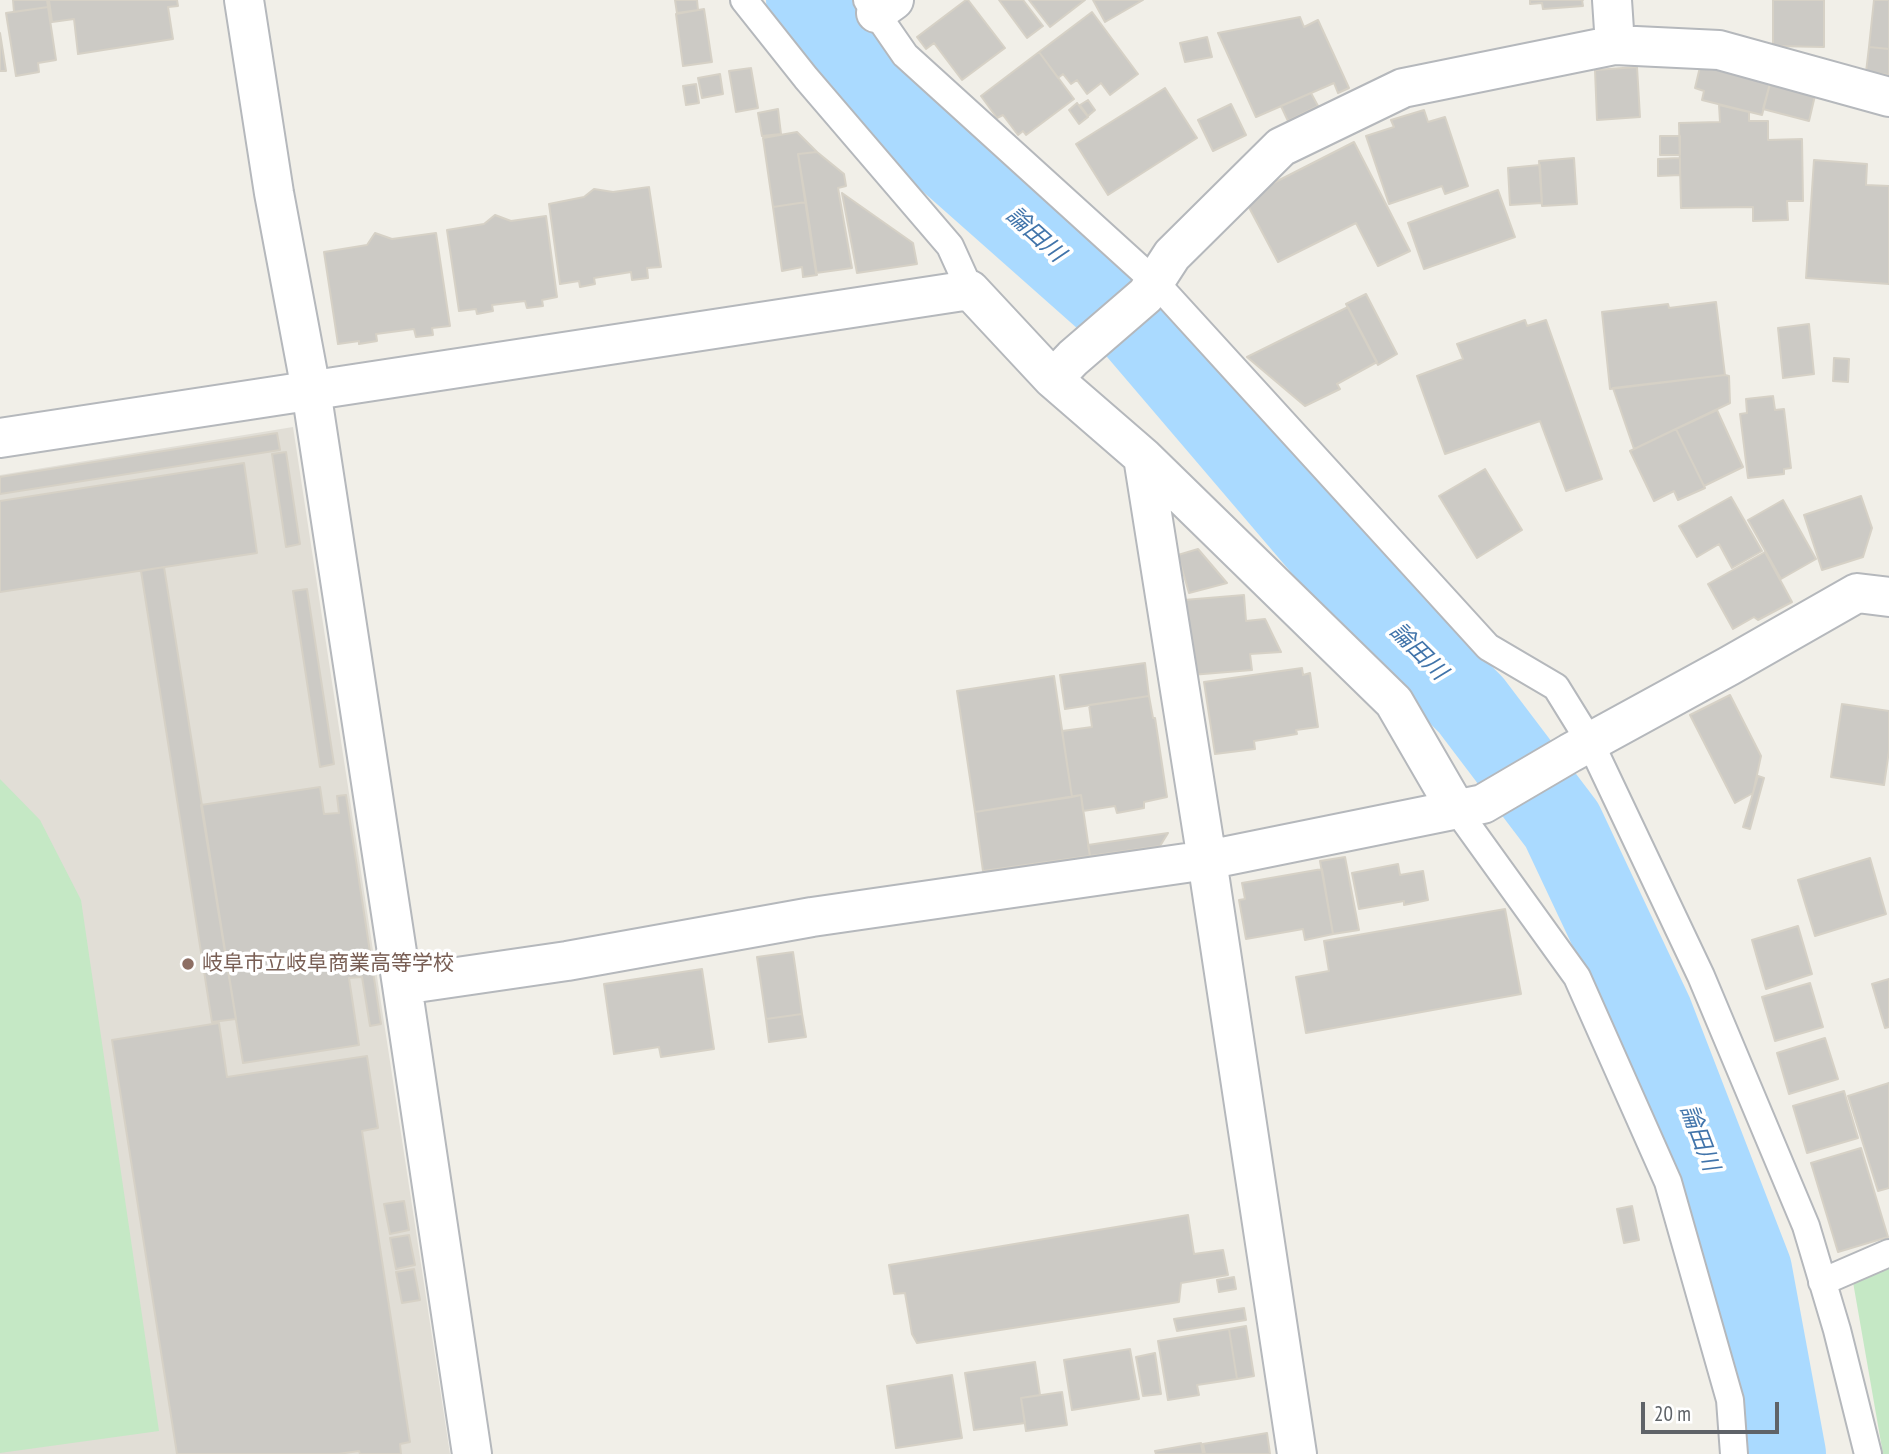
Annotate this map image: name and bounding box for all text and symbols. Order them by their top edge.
water label: 論田川 [1000,202,1070,268]
water label: 論田川 [1384,618,1452,686]
place label: 岐阜市立岐阜商業高等学校 [202,951,454,977]
marker: 岐阜市立岐阜商業高等学校 [180,956,196,972]
water label: 論田川 [1674,1101,1724,1175]
scale bar [1644,1388,1782,1432]
text: 20 m [1654,1400,1691,1427]

